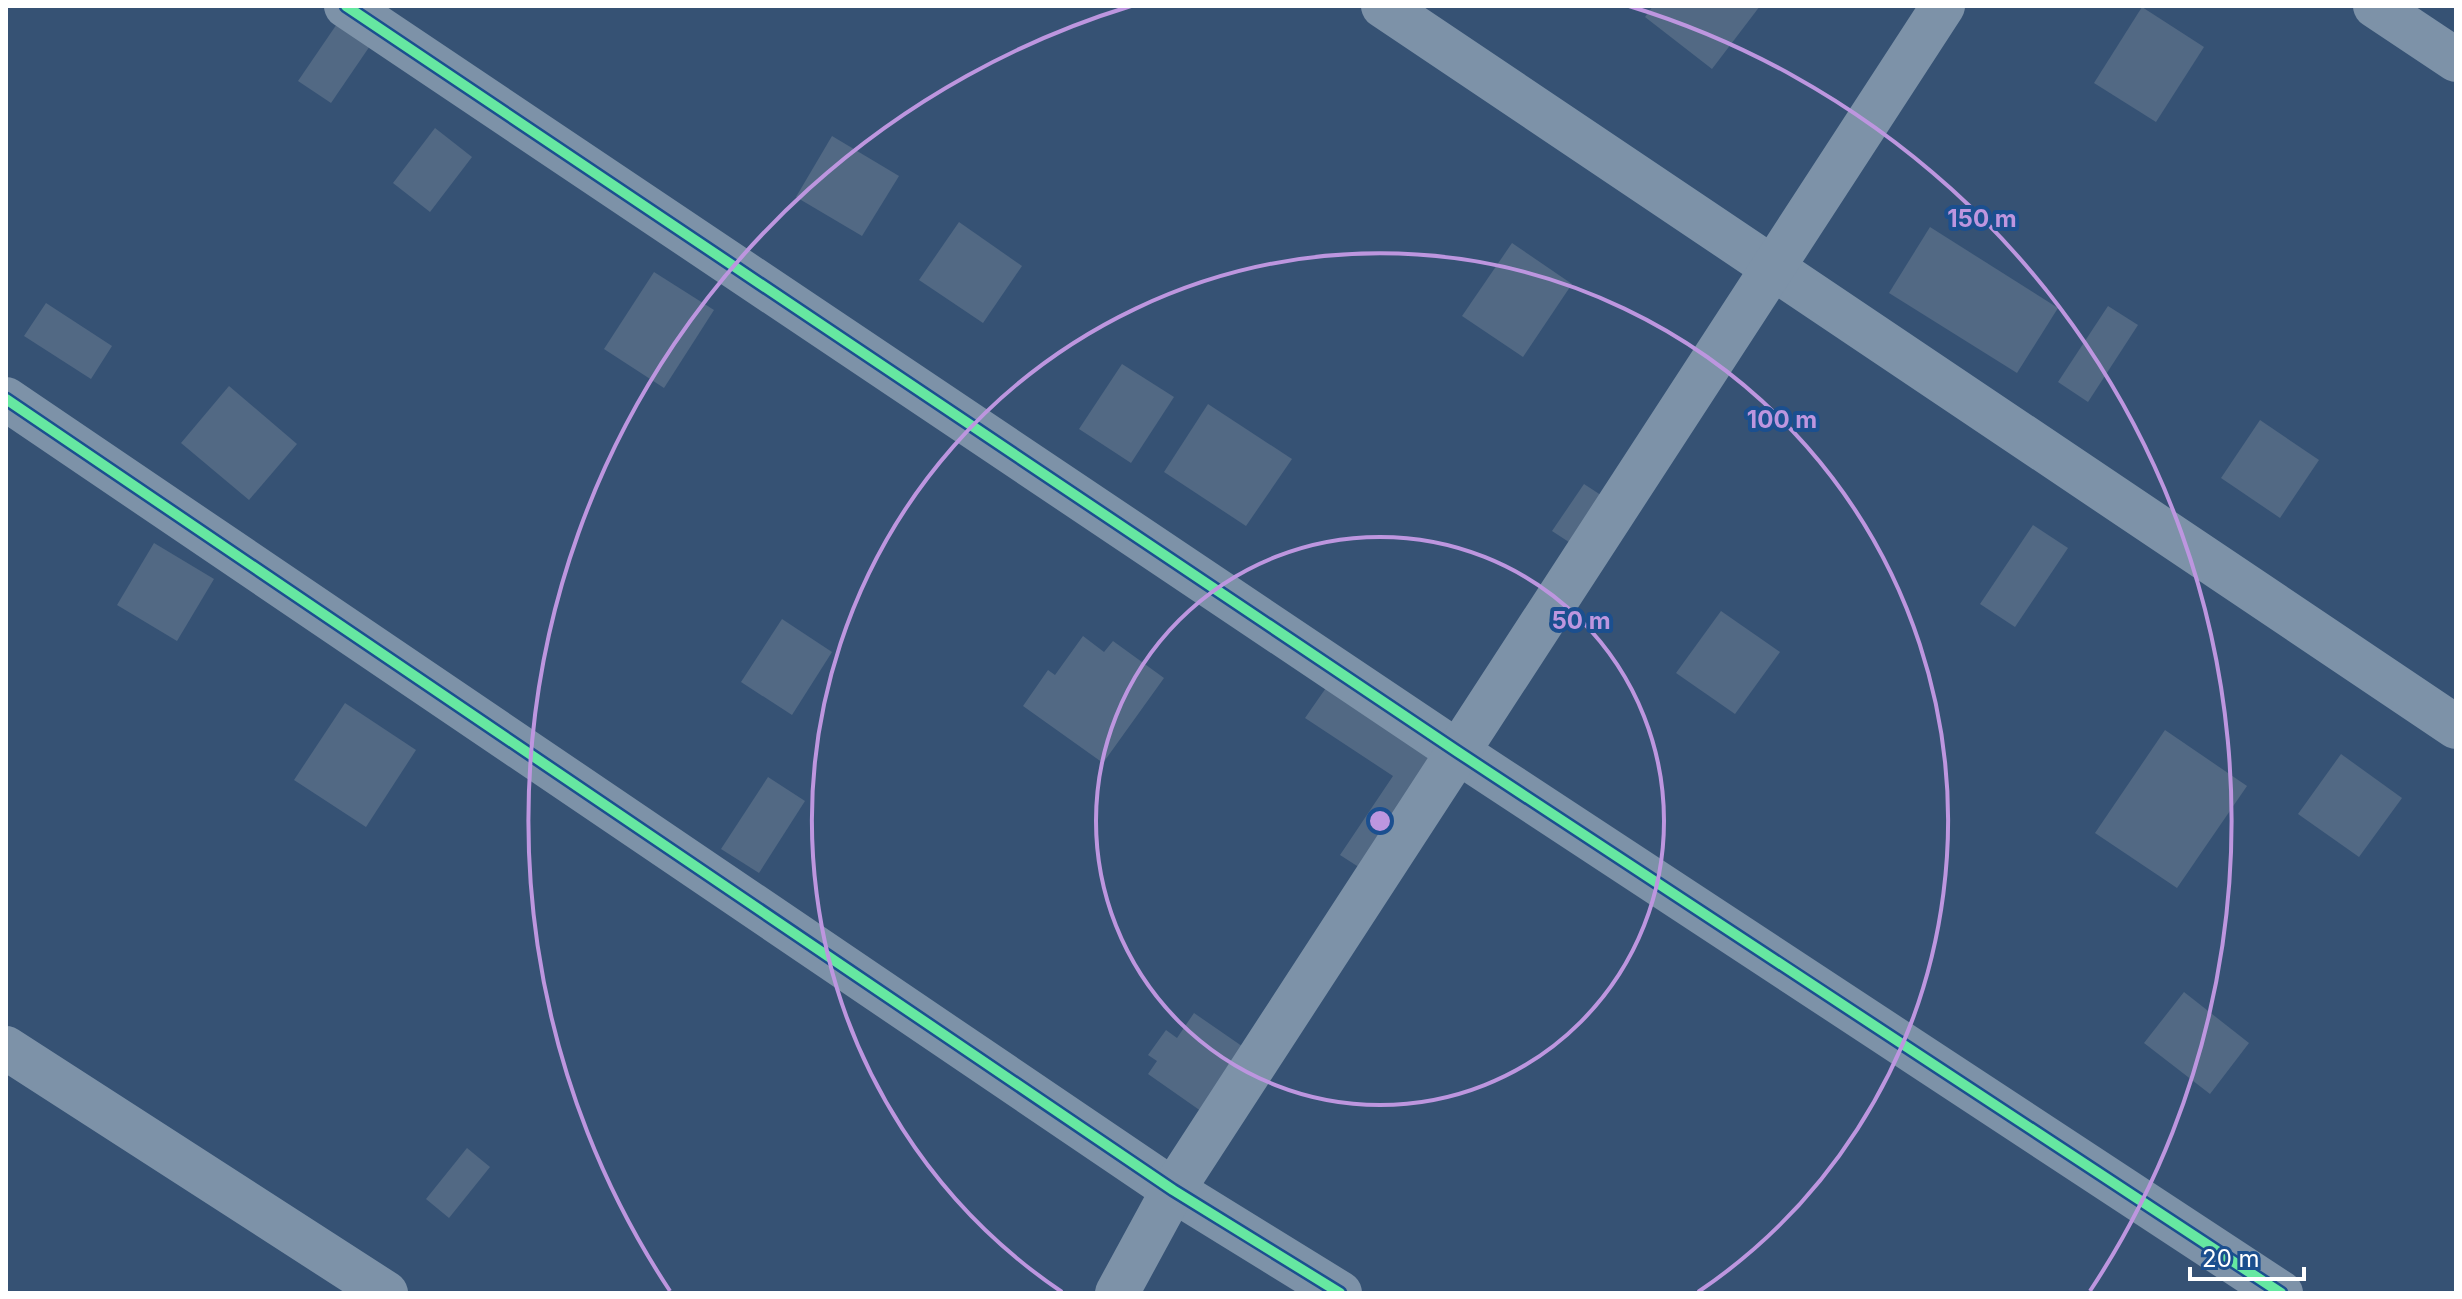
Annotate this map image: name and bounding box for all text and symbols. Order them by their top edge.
text: 150 m [1947,204,2017,233]
text: 100 m [1747,405,1817,434]
text: 50 m [1551,606,1611,635]
centre of rings [1366,807,1394,835]
scale bar [2190,1231,2304,1281]
text: 20 m [2202,1244,2260,1273]

